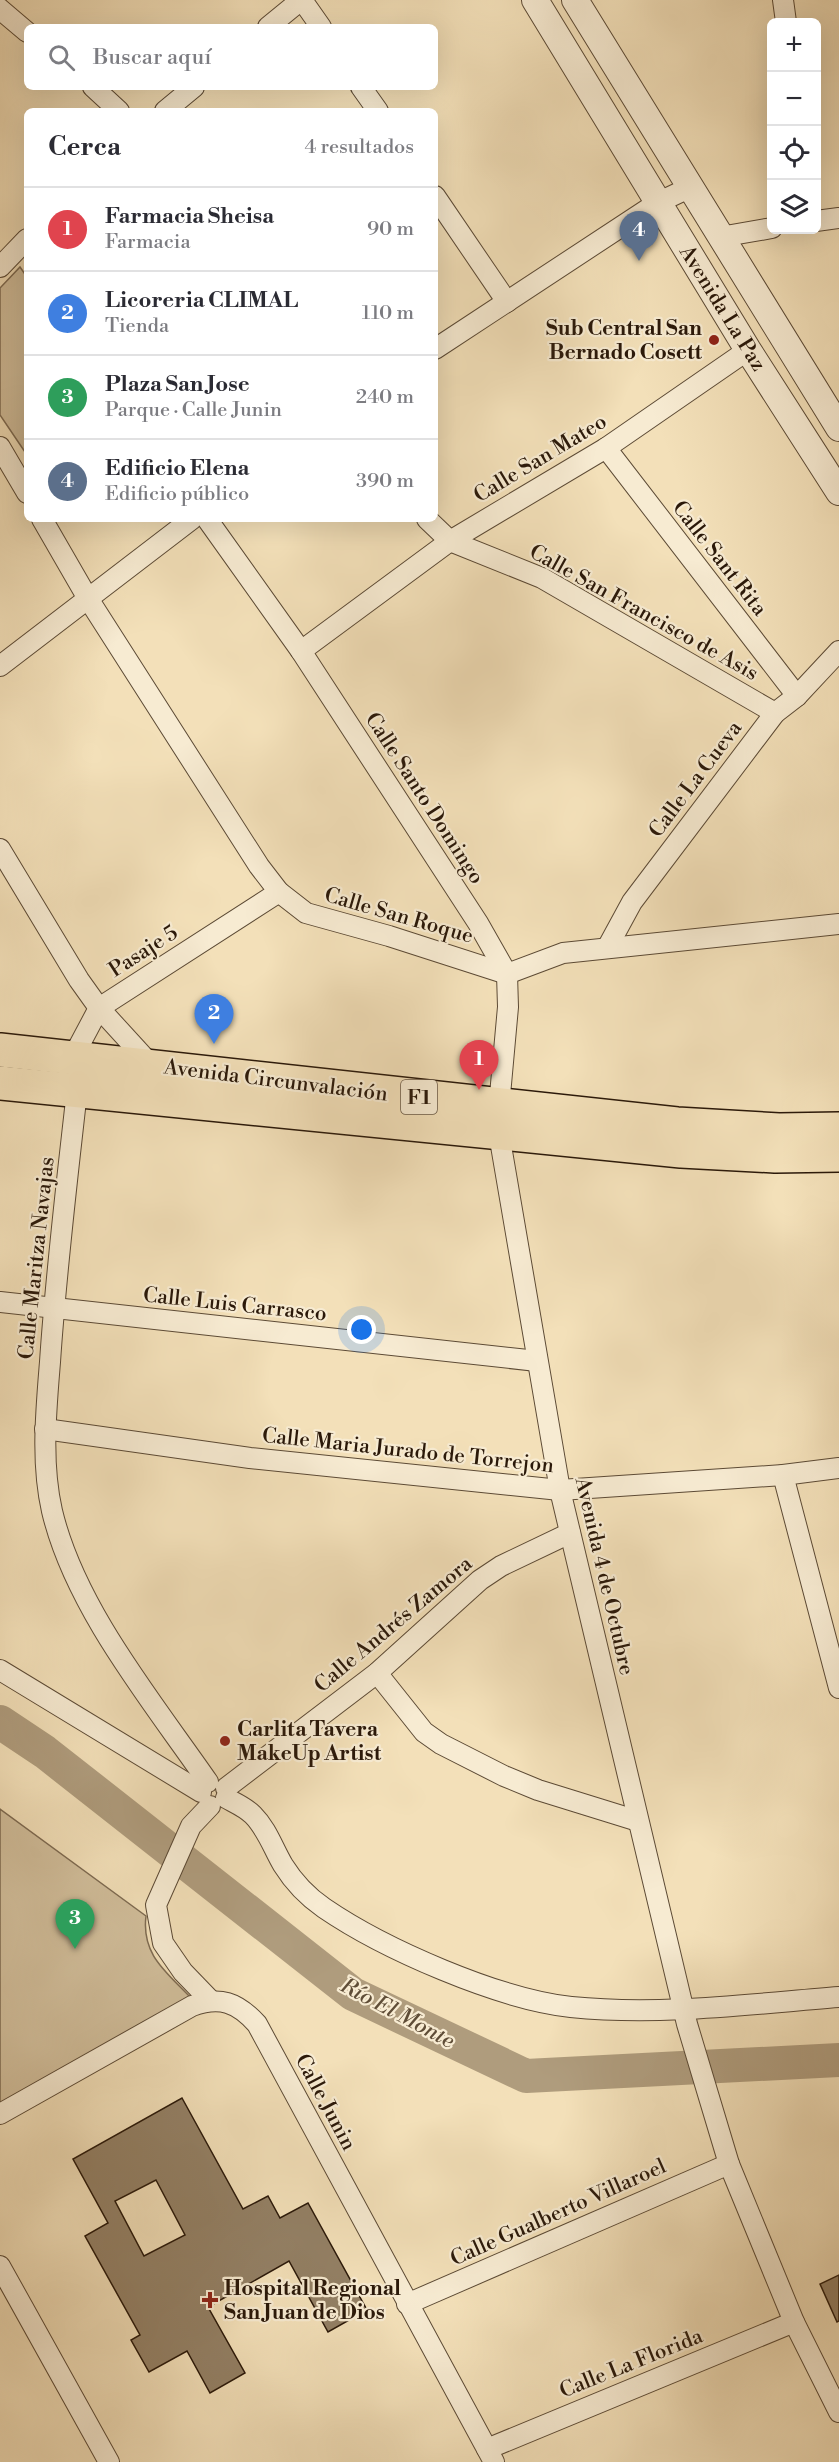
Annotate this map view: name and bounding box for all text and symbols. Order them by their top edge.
map controls [767,18,821,234]
button: + [767,18,821,72]
search box [24,24,438,90]
icon: search [45,41,78,74]
text: Buscar aquí [93,44,211,71]
button: − [767,72,821,126]
button: locate [767,126,821,180]
text: Cerca [48,131,121,163]
text: 4 resultados [304,135,414,160]
button: layers [767,180,821,234]
text: Farmacia Sheisa [105,203,274,230]
pin: 4 [620,212,658,261]
text: 1 [63,217,72,242]
text: 90 m [367,217,414,242]
text: Farmacia [105,230,191,255]
street label: Avenida La Paz [673,240,771,376]
text: Licoreria CLIMAL [105,287,298,314]
text: 2 [61,301,74,326]
text: 110 m [362,301,414,326]
text: Tienda [105,314,169,339]
place label: Sub Central San Bernado Cosett [546,316,703,366]
marker: Sub Central San Bernado Cosett [707,333,721,347]
text: Plaza San Jose [105,371,250,398]
text: 3 [61,385,74,410]
text: 240 m [356,385,414,410]
text: Parque · Calle Junin [105,398,282,423]
street label: Calle San Mateo [469,409,612,509]
text: Edificio Elena [105,455,249,482]
text: 4 [61,469,74,494]
text: 390 m [356,469,414,494]
text: Edificio público [105,482,249,507]
street label: Calle Sant Rita [666,496,772,622]
street label: Calle San Francisco de Asis [525,539,763,687]
street label: Calle Santo Domingo [359,708,489,889]
street label: Calle La Cueva [644,716,748,843]
street label: Calle San Roque [321,882,476,950]
street label: Pasaje 5 [104,920,183,984]
pin: 2 [194,994,234,1044]
pin: 1 [460,1040,498,1090]
street label: Avenida Circunvalación [162,1054,390,1108]
road number: F1 [401,1080,437,1114]
street label: Calle Maritza Navajas [13,1156,61,1361]
street label: Calle Luis Carrasco [142,1282,328,1328]
your location [347,1315,376,1344]
street label: Calle Maria Jurado de Torrejon [261,1423,556,1479]
street label: Avenida 4 de Octubre [568,1474,639,1678]
street label: Calle Andrés Zamora [309,1551,478,1698]
place label: Carlita Tavera MakeUp Artist [237,1717,382,1767]
marker: Carlita Tavera MakeUp Artist [218,1734,232,1748]
pin: 3 [56,1900,94,1949]
water label: Río El Monte [335,1972,459,2055]
street label: Calle Junin [289,2050,362,2155]
street label: Calle Gualberto Villaroel [446,2154,670,2272]
place label: Hospital Regional San Juan de Dios [224,2276,401,2326]
marker: Hospital Regional San Juan de Dios [201,2291,219,2309]
street label: Calle La Florida [556,2323,707,2404]

